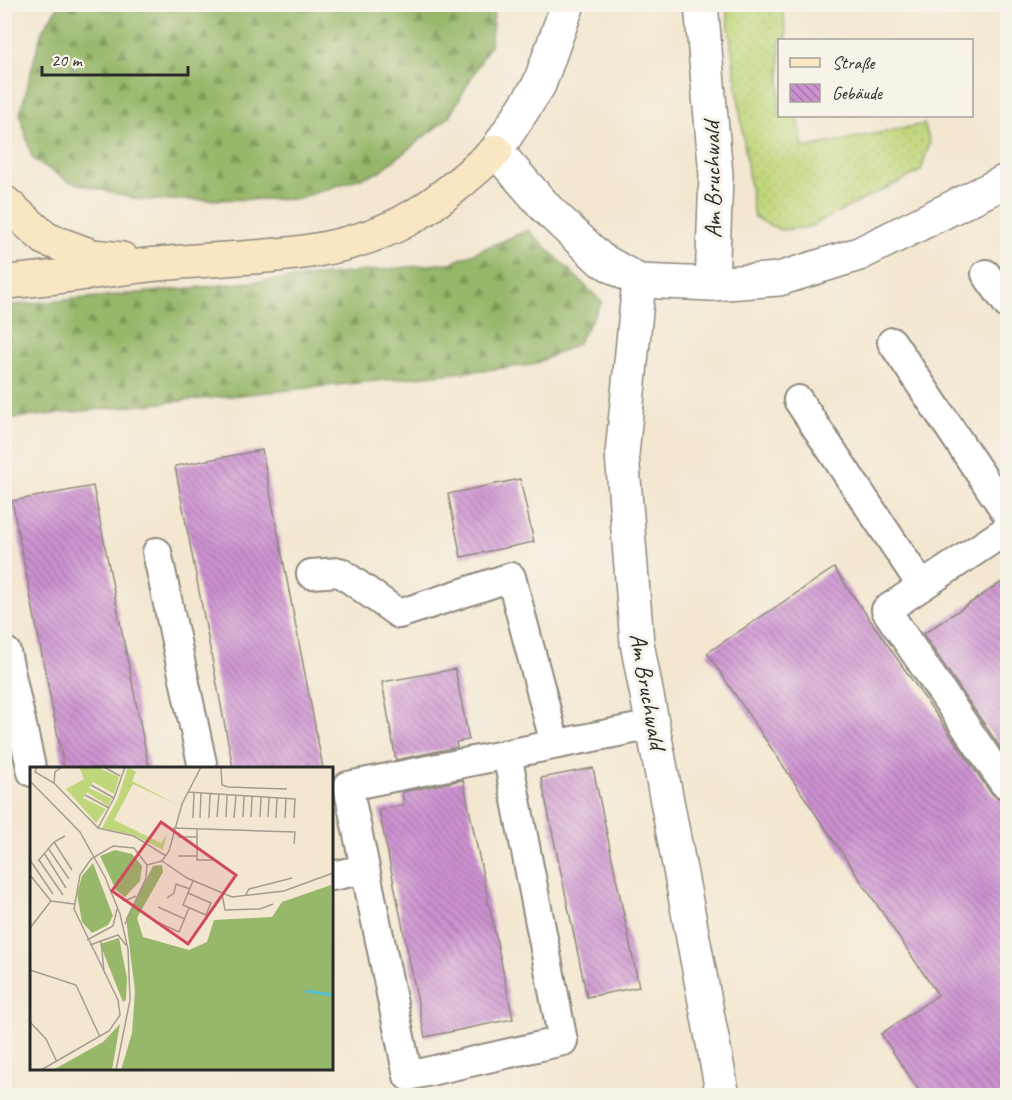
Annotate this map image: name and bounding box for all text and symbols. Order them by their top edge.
scale bar [42,39,188,77]
legend [778,39,973,117]
text: 20 m [51,49,84,71]
text: Straße [832,52,876,74]
text: Gebäude [832,82,883,104]
street label: Am Bruchwald [696,118,728,239]
street label: Am Bruchwald [623,631,674,755]
inset map [30,767,333,1070]

